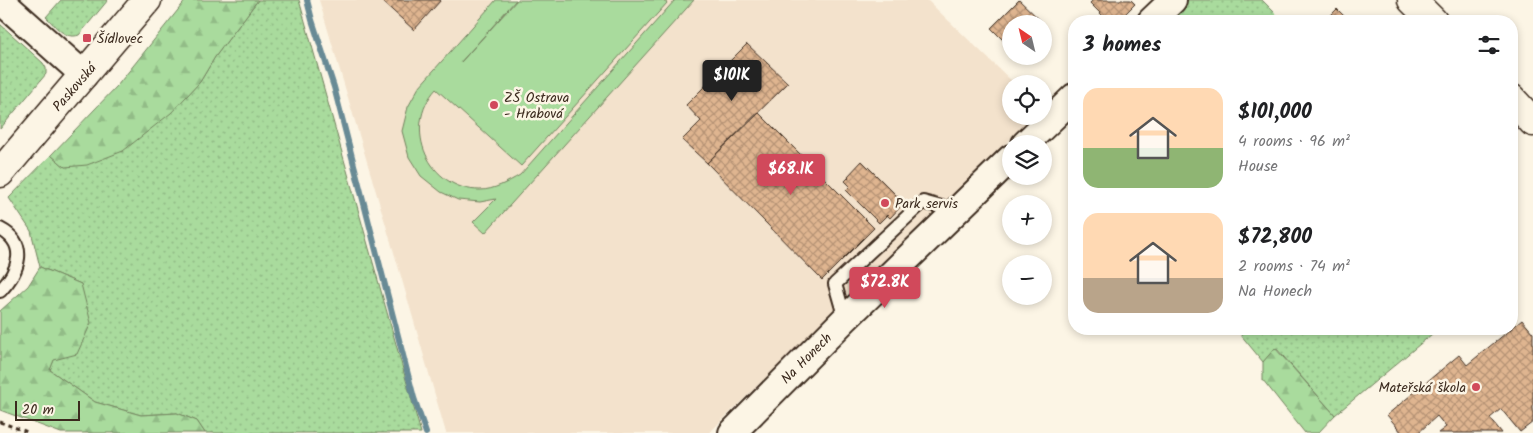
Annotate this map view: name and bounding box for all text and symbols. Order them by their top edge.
north arrow [1002,15,1052,65]
map controls [1002,15,1052,305]
place label: Šídlovec [97,28,143,50]
text: 3 homes [1083,29,1161,62]
icon: filters [1475,31,1503,59]
marker: Šídlovec [81,32,93,44]
street label: Paskovská [47,57,103,117]
pin: $101K [697,59,767,102]
text: $101K [714,63,750,88]
button: locate [1002,75,1052,125]
place label: ZŠ Ostrava - Hrabová [504,87,569,125]
text: $101,000 [1238,96,1312,129]
marker: ZŠ Ostrava - Hrabová [488,99,500,111]
icon: home [1123,108,1183,168]
text: 4 rooms · 96 m² [1238,129,1350,154]
button: layers [1002,135,1052,185]
pin: $68.1K [750,154,832,196]
text: House [1238,154,1278,179]
text: $68.1K [768,157,814,182]
place label: Park servis [895,193,958,215]
button: + [1002,195,1052,245]
marker: Park servis [879,197,891,209]
text: $72,800 [1238,221,1312,254]
icon: home [1123,233,1183,293]
text: 2 rooms · 74 m² [1238,254,1350,279]
button: − [1002,255,1052,305]
pin: $72.8K [844,266,926,309]
text: $72.8K [860,270,910,295]
text: Na Honech [1238,279,1312,304]
street label: Na Honech [776,328,837,389]
place label: Mateřská škola [1379,377,1466,399]
marker: Mateřská škola [1470,381,1482,393]
scale bar [15,398,80,421]
text: 20 m [22,399,54,421]

